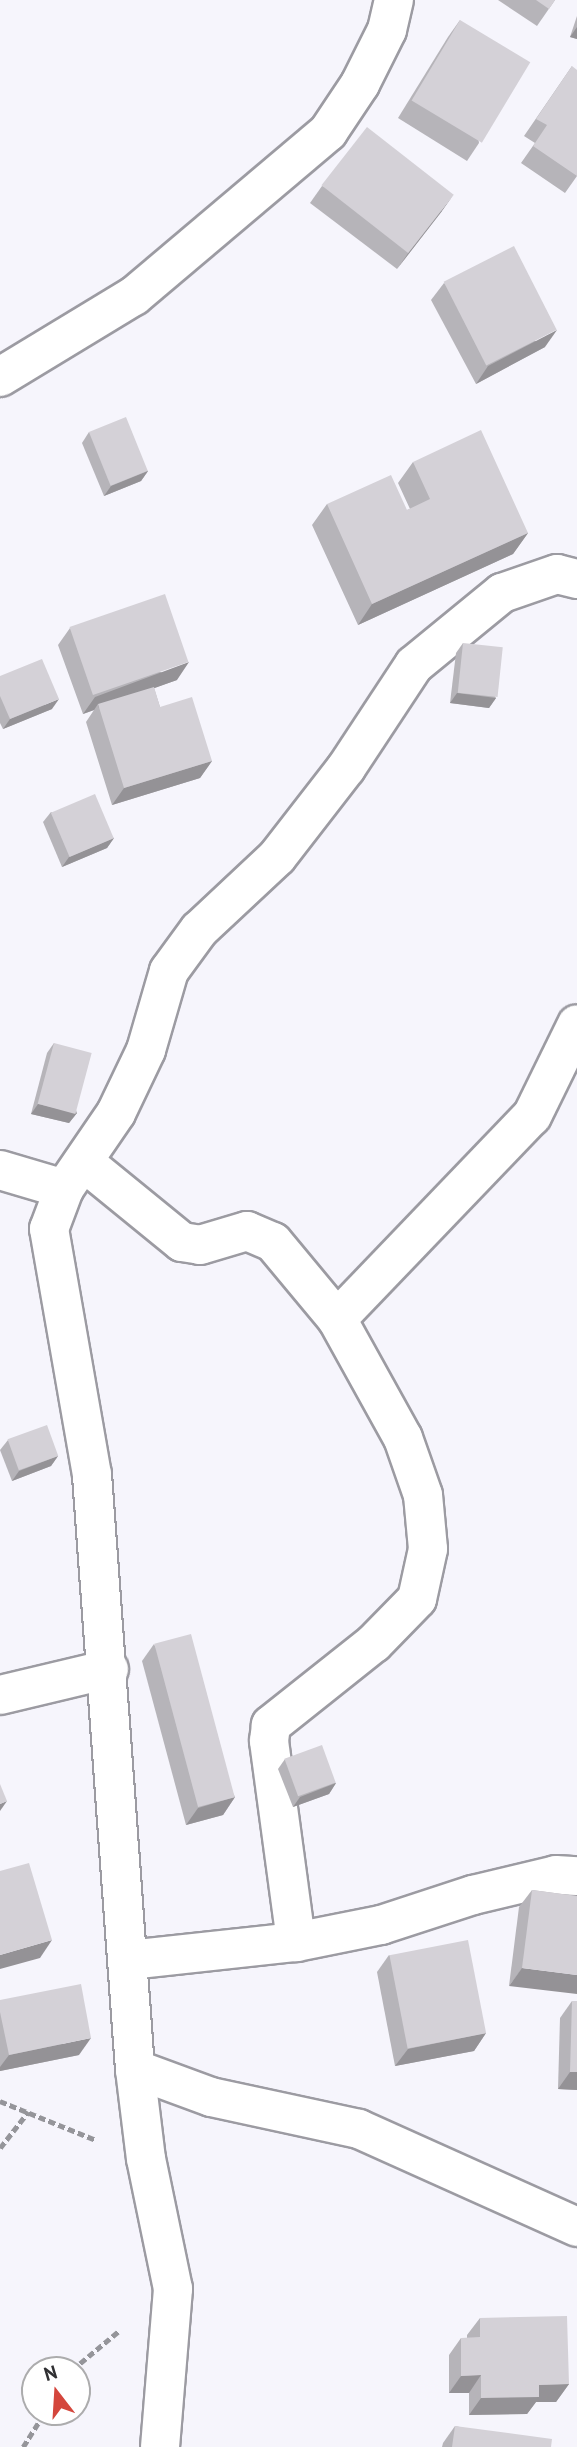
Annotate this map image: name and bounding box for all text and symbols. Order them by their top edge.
north arrow [21,2356,91,2426]
text: N [41,2360,60,2386]

